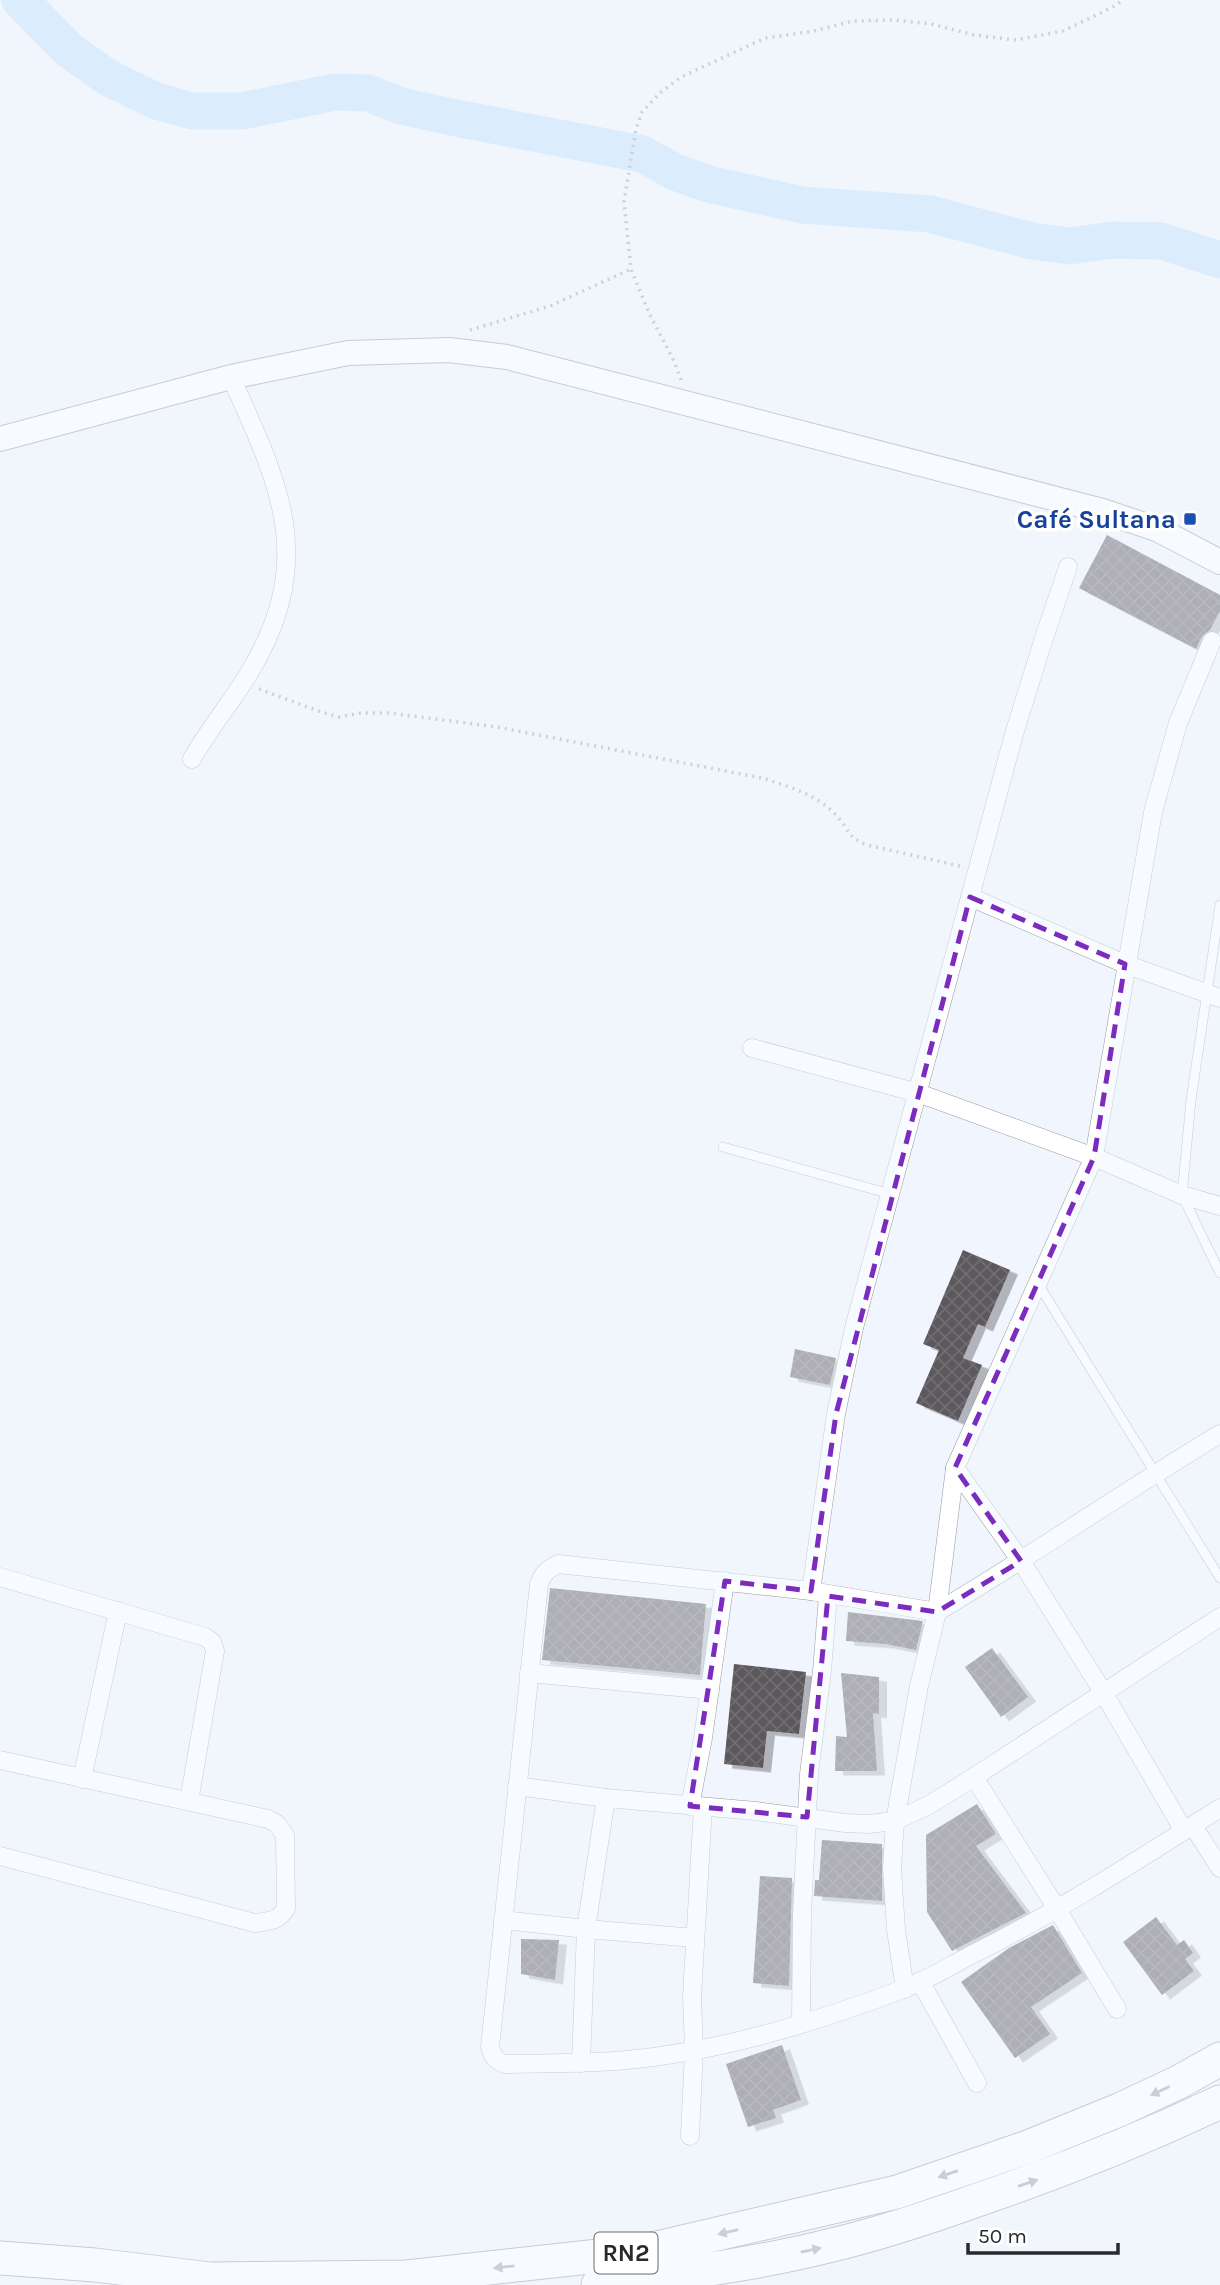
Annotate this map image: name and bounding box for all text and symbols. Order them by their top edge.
place label: Café Sultana [1017,504,1176,535]
marker: Café Sultana [1182,511,1198,527]
one-way arrow [1150,2085,1170,2097]
one-way arrow [938,2169,959,2180]
one-way arrow [1017,2177,1038,2188]
scale bar [968,2212,1118,2256]
text: 50 m [978,2224,1027,2248]
one-way arrow [717,2227,739,2238]
road number: RN2 [594,2232,658,2274]
one-way arrow [800,2245,822,2256]
one-way arrow [493,2262,515,2273]

